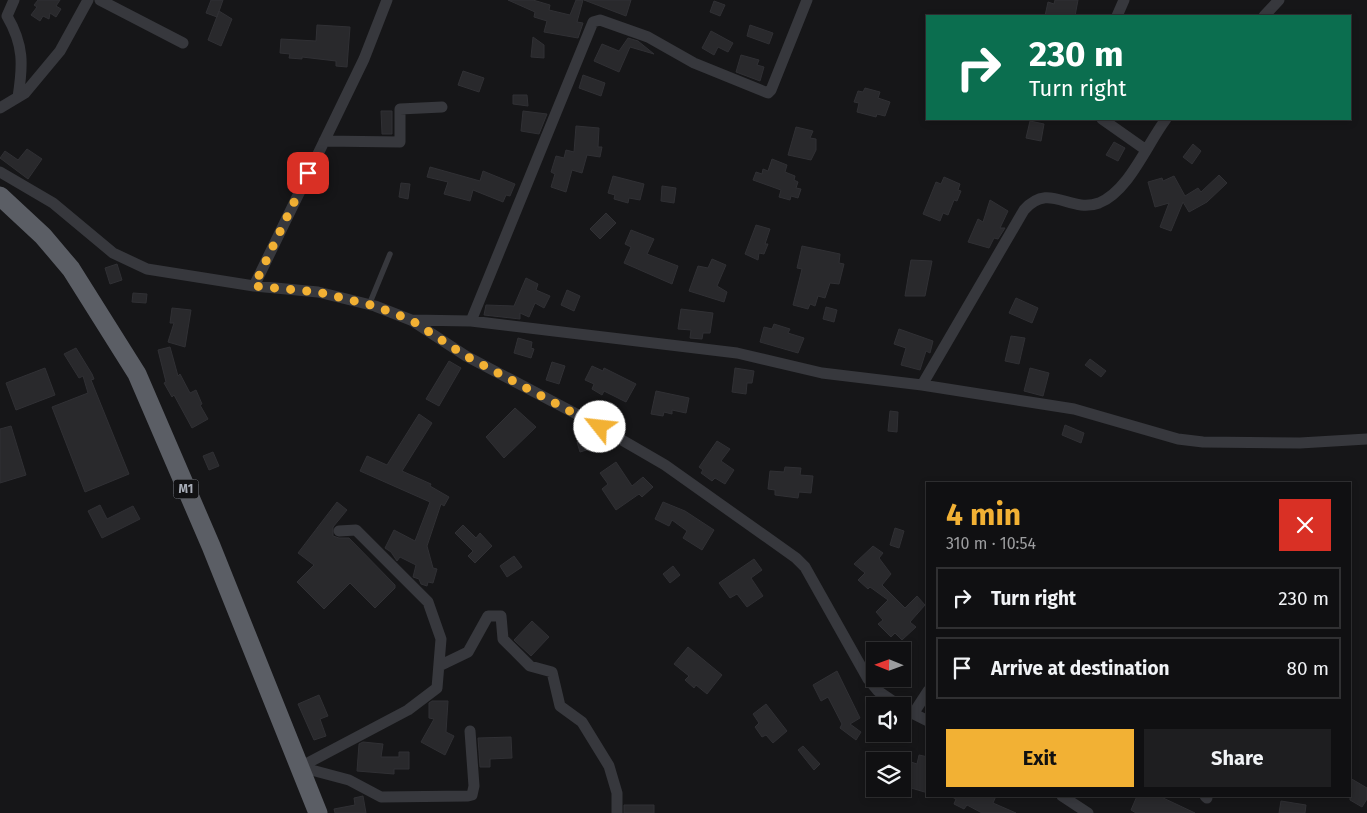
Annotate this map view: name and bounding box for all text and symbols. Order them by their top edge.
text: 230 m [1029,33,1123,75]
icon: right [946,35,1011,100]
text: Turn right [1029,75,1126,102]
pin [287,152,329,194]
icon: arrive [294,159,322,187]
position arrow [573,400,625,452]
road number: M1 [174,479,198,498]
text: 4 min [946,497,1021,533]
button: close [1279,499,1331,551]
text: 310 m · 10:54 [946,534,1036,553]
icon: right [948,584,976,612]
text: Turn right [991,587,1076,610]
text: 230 m [1278,587,1329,610]
north arrow [866,642,911,688]
map controls [866,642,911,797]
icon: arrive [948,654,976,682]
text: Arrive at destination [991,657,1170,680]
text: 80 m [1287,657,1329,680]
button: sound [866,697,911,742]
button: Exit [946,729,1134,787]
button: Share [1144,729,1331,787]
button: layers [866,752,911,797]

